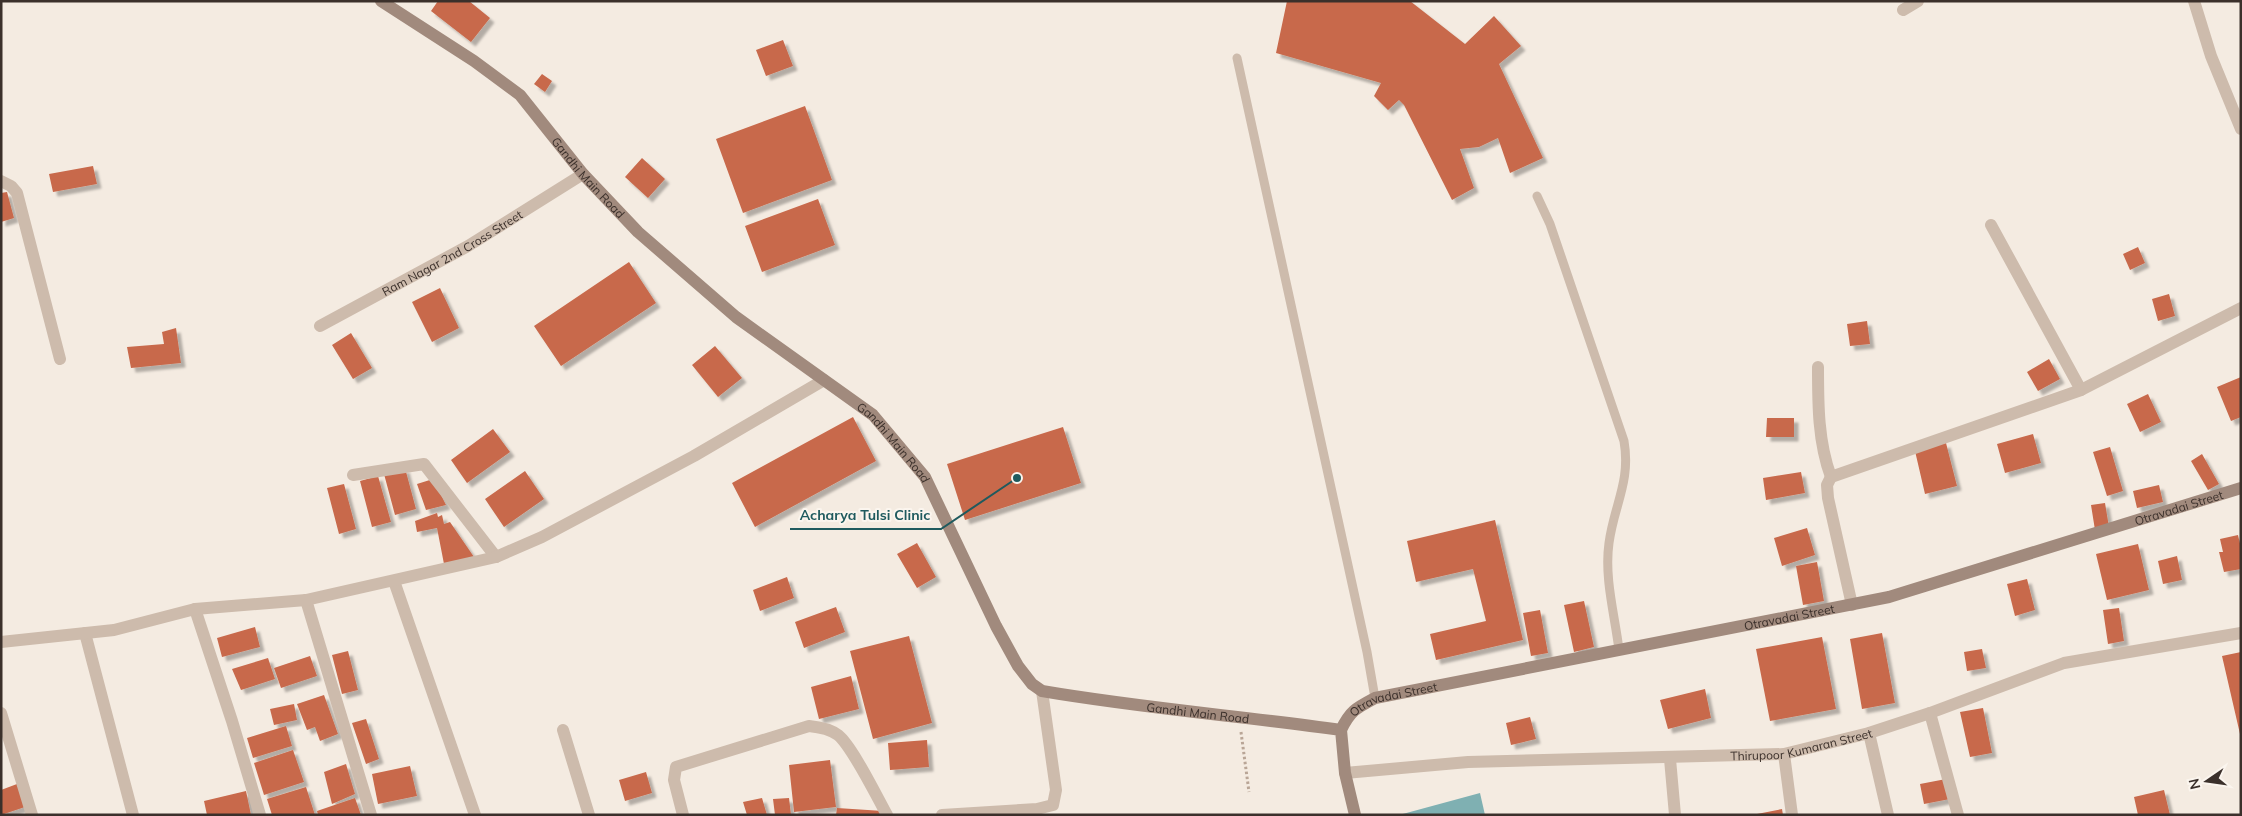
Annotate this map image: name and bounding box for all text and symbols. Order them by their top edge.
street label: Gandhi Main Road [549,134,628,221]
street label: Ram Nagar 2nd Cross Street [379,206,525,299]
street label: Gandhi Main Road [854,399,934,484]
street label: Otravadai Street [2132,487,2225,528]
callout: Acharya Tulsi Clinic [790,500,941,529]
text: Acharya Tulsi Clinic [800,506,930,524]
street label: Otravadai Street [1743,600,1836,633]
street label: Otravadai Street [1346,678,1438,719]
street label: Gandhi Main Road [1146,699,1250,726]
street label: Thirupoor Kumaran Street [1730,725,1874,763]
north arrow [2182,756,2232,806]
text: N [2184,777,2204,791]

